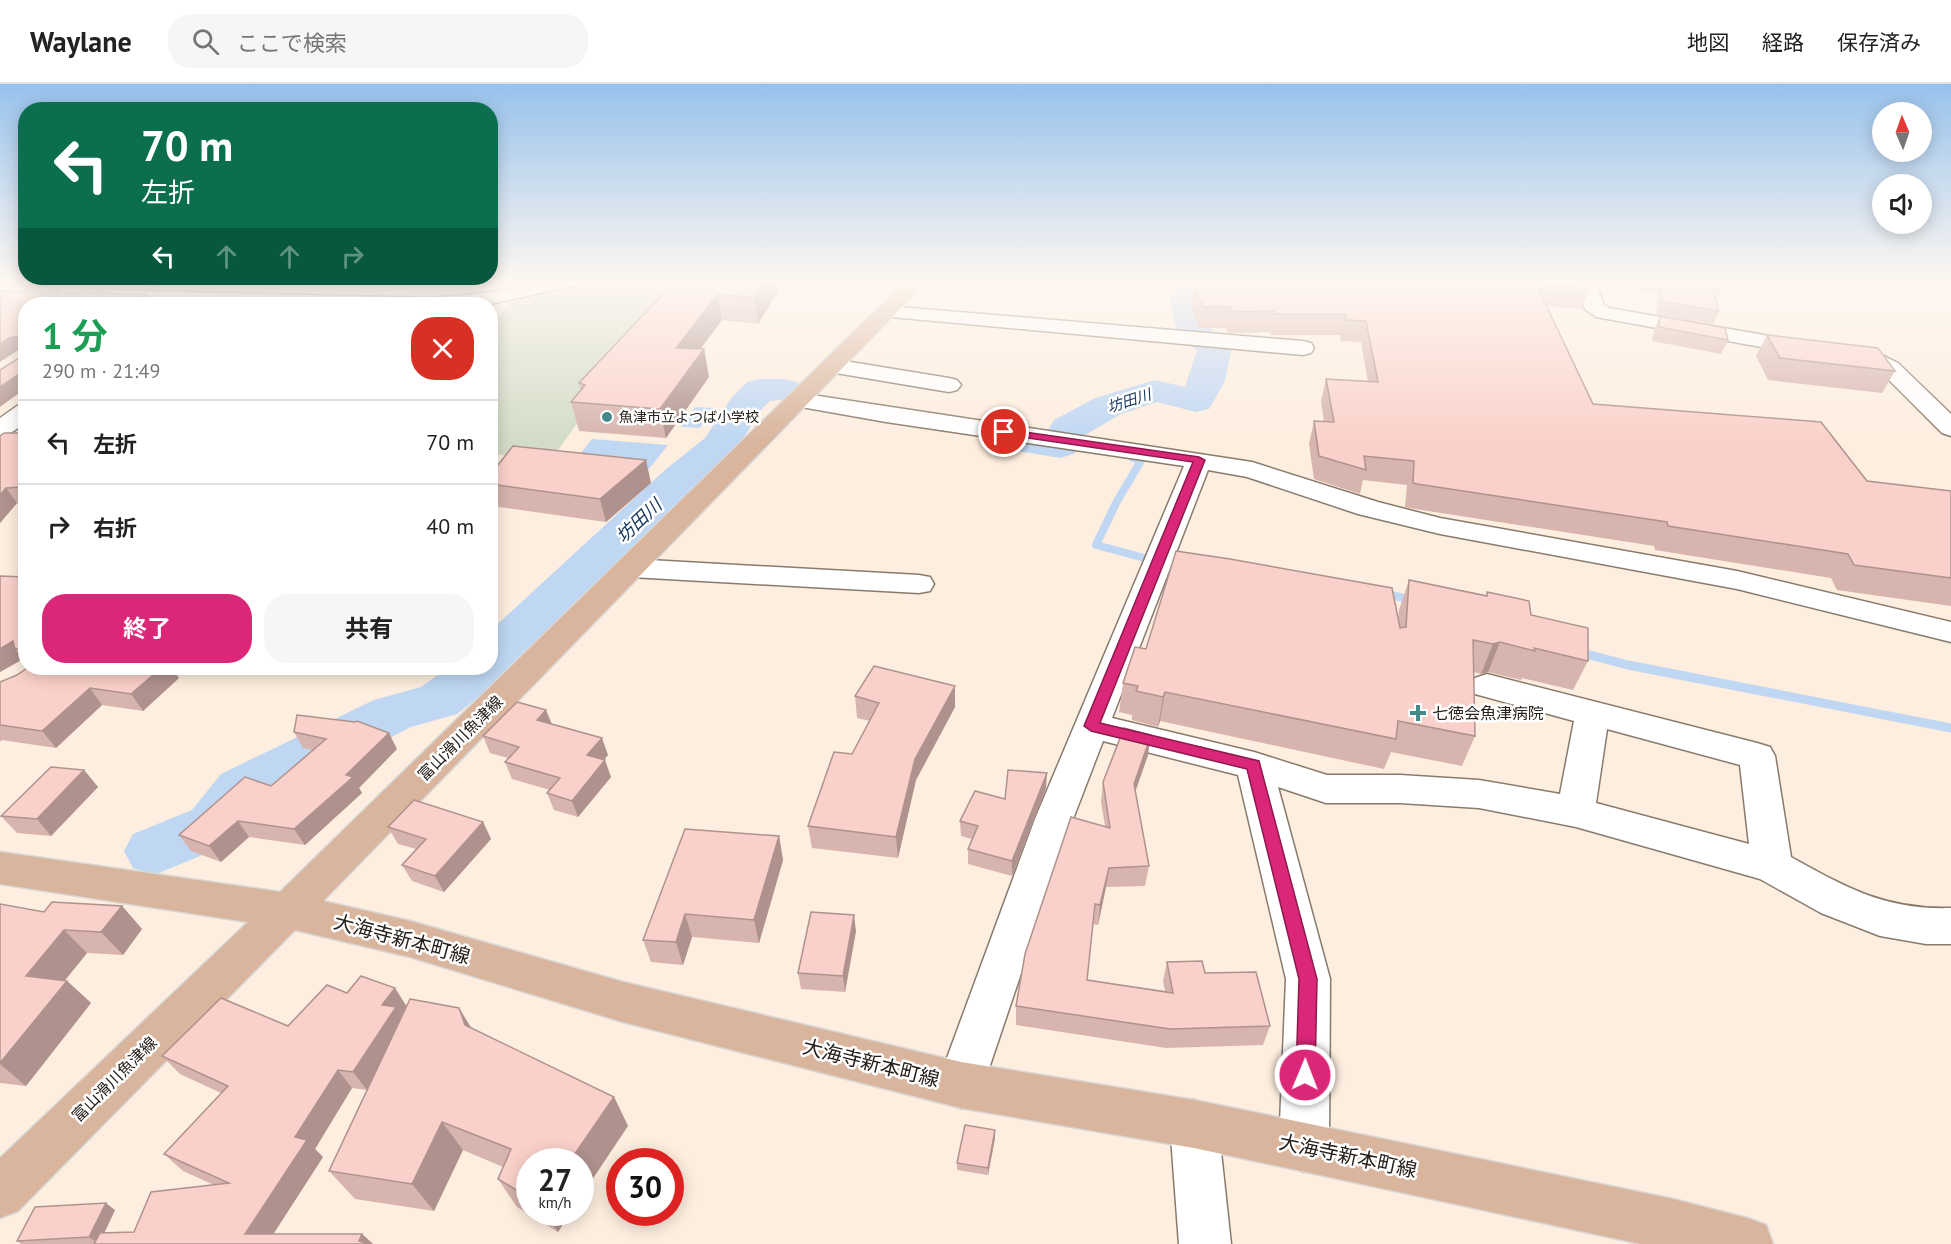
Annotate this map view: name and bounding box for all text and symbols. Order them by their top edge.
search box [168,14,588,68]
text: Waylane [30,23,132,60]
icon: search [189,25,222,58]
text: ここで検索 [237,29,347,57]
text: 地図 [1687,29,1729,56]
text: 経路 [1762,29,1804,56]
text: 保存済み [1837,29,1921,56]
north arrow [1872,102,1932,162]
map controls [1872,102,1932,234]
text: 70 m [141,118,233,173]
icon: left [42,126,120,204]
button: sound [1872,174,1932,234]
text: 左折 [141,175,195,209]
icon: left [147,240,180,273]
icon: ahead [210,240,243,273]
icon: ahead [273,240,306,273]
icon: right [336,240,369,273]
text: 1 分 [42,312,108,359]
button: close [411,317,474,380]
text: 290 m · 21:49 [42,358,160,384]
water label: 坊田川 [1105,384,1155,417]
pin [978,406,1029,457]
place label: 魚津市立よつば小学校 [619,408,759,426]
marker: 魚津市立よつば小学校 [600,410,614,424]
icon: arrive [987,415,1020,448]
icon: left [42,426,75,459]
text: 70 m [426,428,474,456]
text: 左折 [93,430,137,458]
water label: 坊田川 [611,492,668,547]
icon: right [42,510,75,543]
text: 40 m [426,512,474,540]
text: 右折 [93,514,137,542]
button: 終了 [42,594,252,663]
button: 共有 [264,594,474,663]
street label: 富山滑川魚津線 [413,691,507,785]
place label: 七徳会魚津病院 [1432,703,1544,723]
marker: 七徳会魚津病院 [1409,704,1427,722]
street label: 大海寺新本町線 [331,908,473,970]
street label: 富山滑川魚津線 [67,1032,161,1126]
street label: 大海寺新本町線 [800,1033,942,1093]
position arrow [1273,1043,1337,1107]
street label: 大海寺新本町線 [1277,1129,1419,1183]
speed limit sign: 30 [606,1148,684,1226]
text: 27 [538,1160,572,1199]
text: km/h [539,1193,571,1212]

